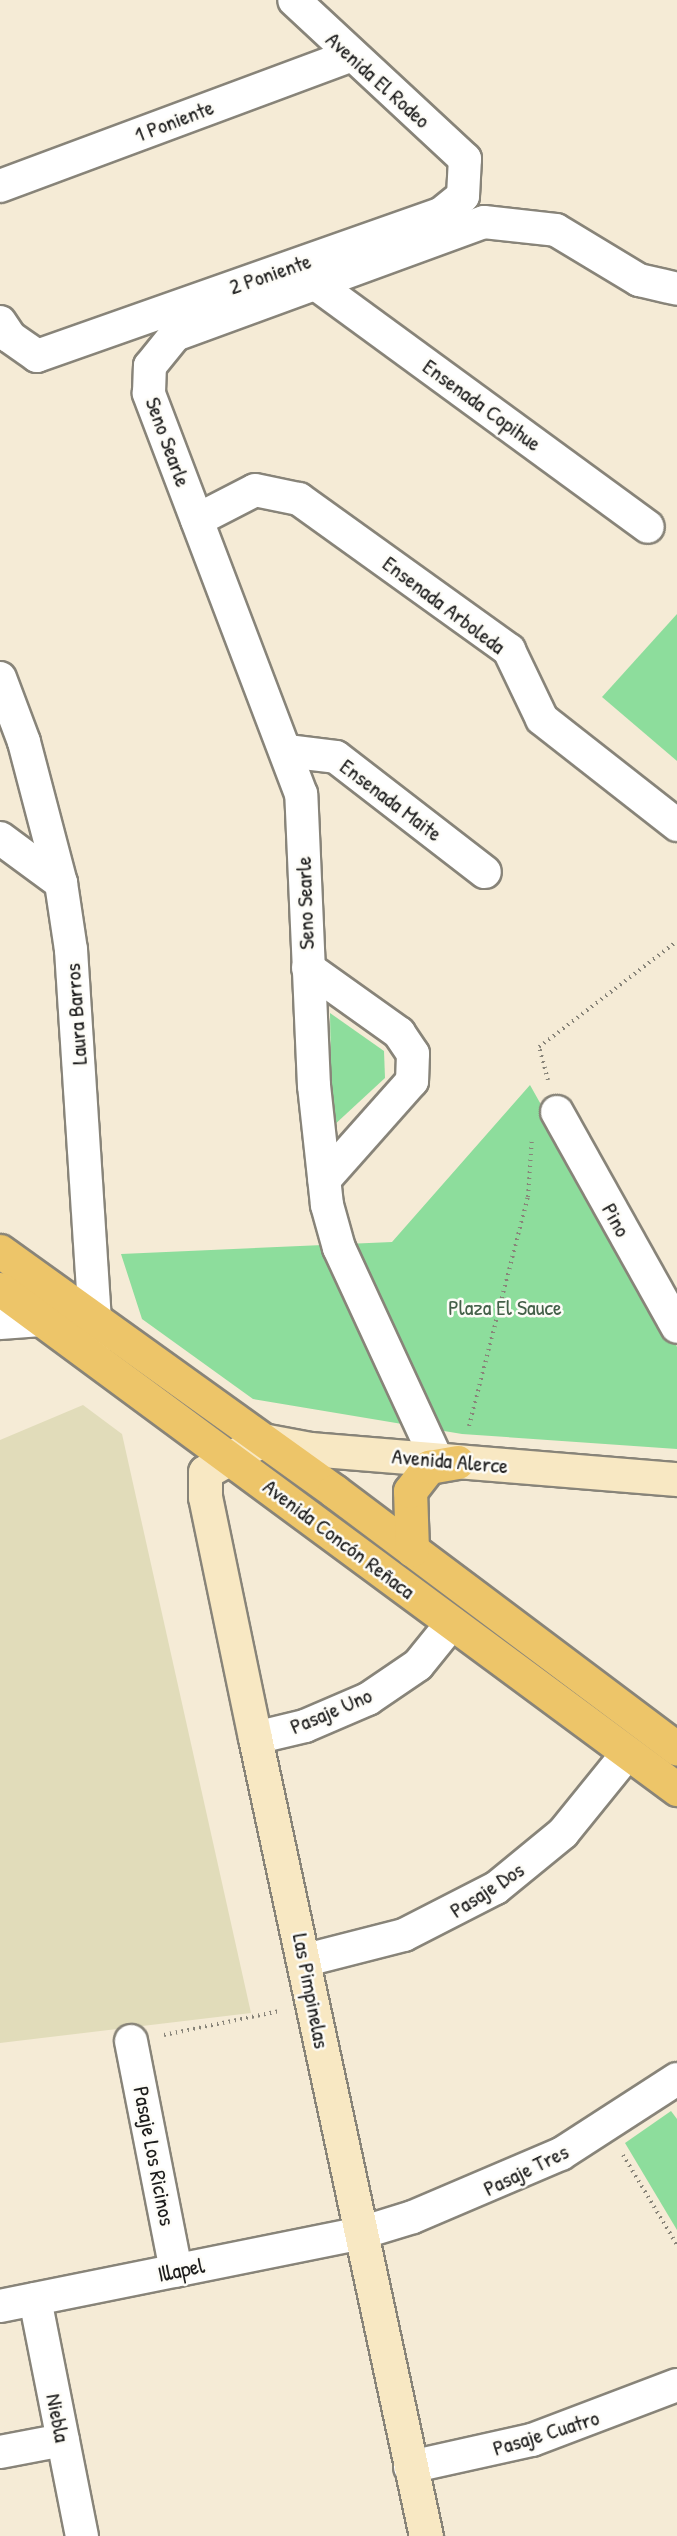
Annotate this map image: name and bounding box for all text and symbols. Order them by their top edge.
street label: Avenida El Rodeo [320,26,436,134]
street label: 1 Poniente [131,94,217,148]
street label: 2 Poniente [226,248,314,300]
street label: Ensenada Copihue [418,353,546,457]
street label: Seno Searle [140,394,196,490]
street label: Ensenada Arboleda [377,550,511,660]
street label: Ensenada Maite [335,753,447,847]
street label: Seno Searle [290,856,320,950]
street label: Laura Barros [59,962,93,1066]
street label: Pino [596,1199,636,1241]
park label: Plaza El Sauce [448,1295,562,1321]
street label: Avenida Alerce [391,1443,509,1479]
street label: Avenida Concón Reñaca [258,1473,420,1605]
street label: Pasaje Uno [286,1682,376,1740]
street label: Pasaje Dos [445,1856,529,1924]
street label: Las Pimpinelas [287,1931,335,2051]
street label: Pasaje Los Ricinos [128,2084,180,2228]
street label: Pasaje Tres [479,2138,573,2202]
street label: Illapel [155,2252,207,2288]
street label: Niebla [40,2391,76,2445]
street label: Pasaje Cuatro [490,2404,602,2462]

